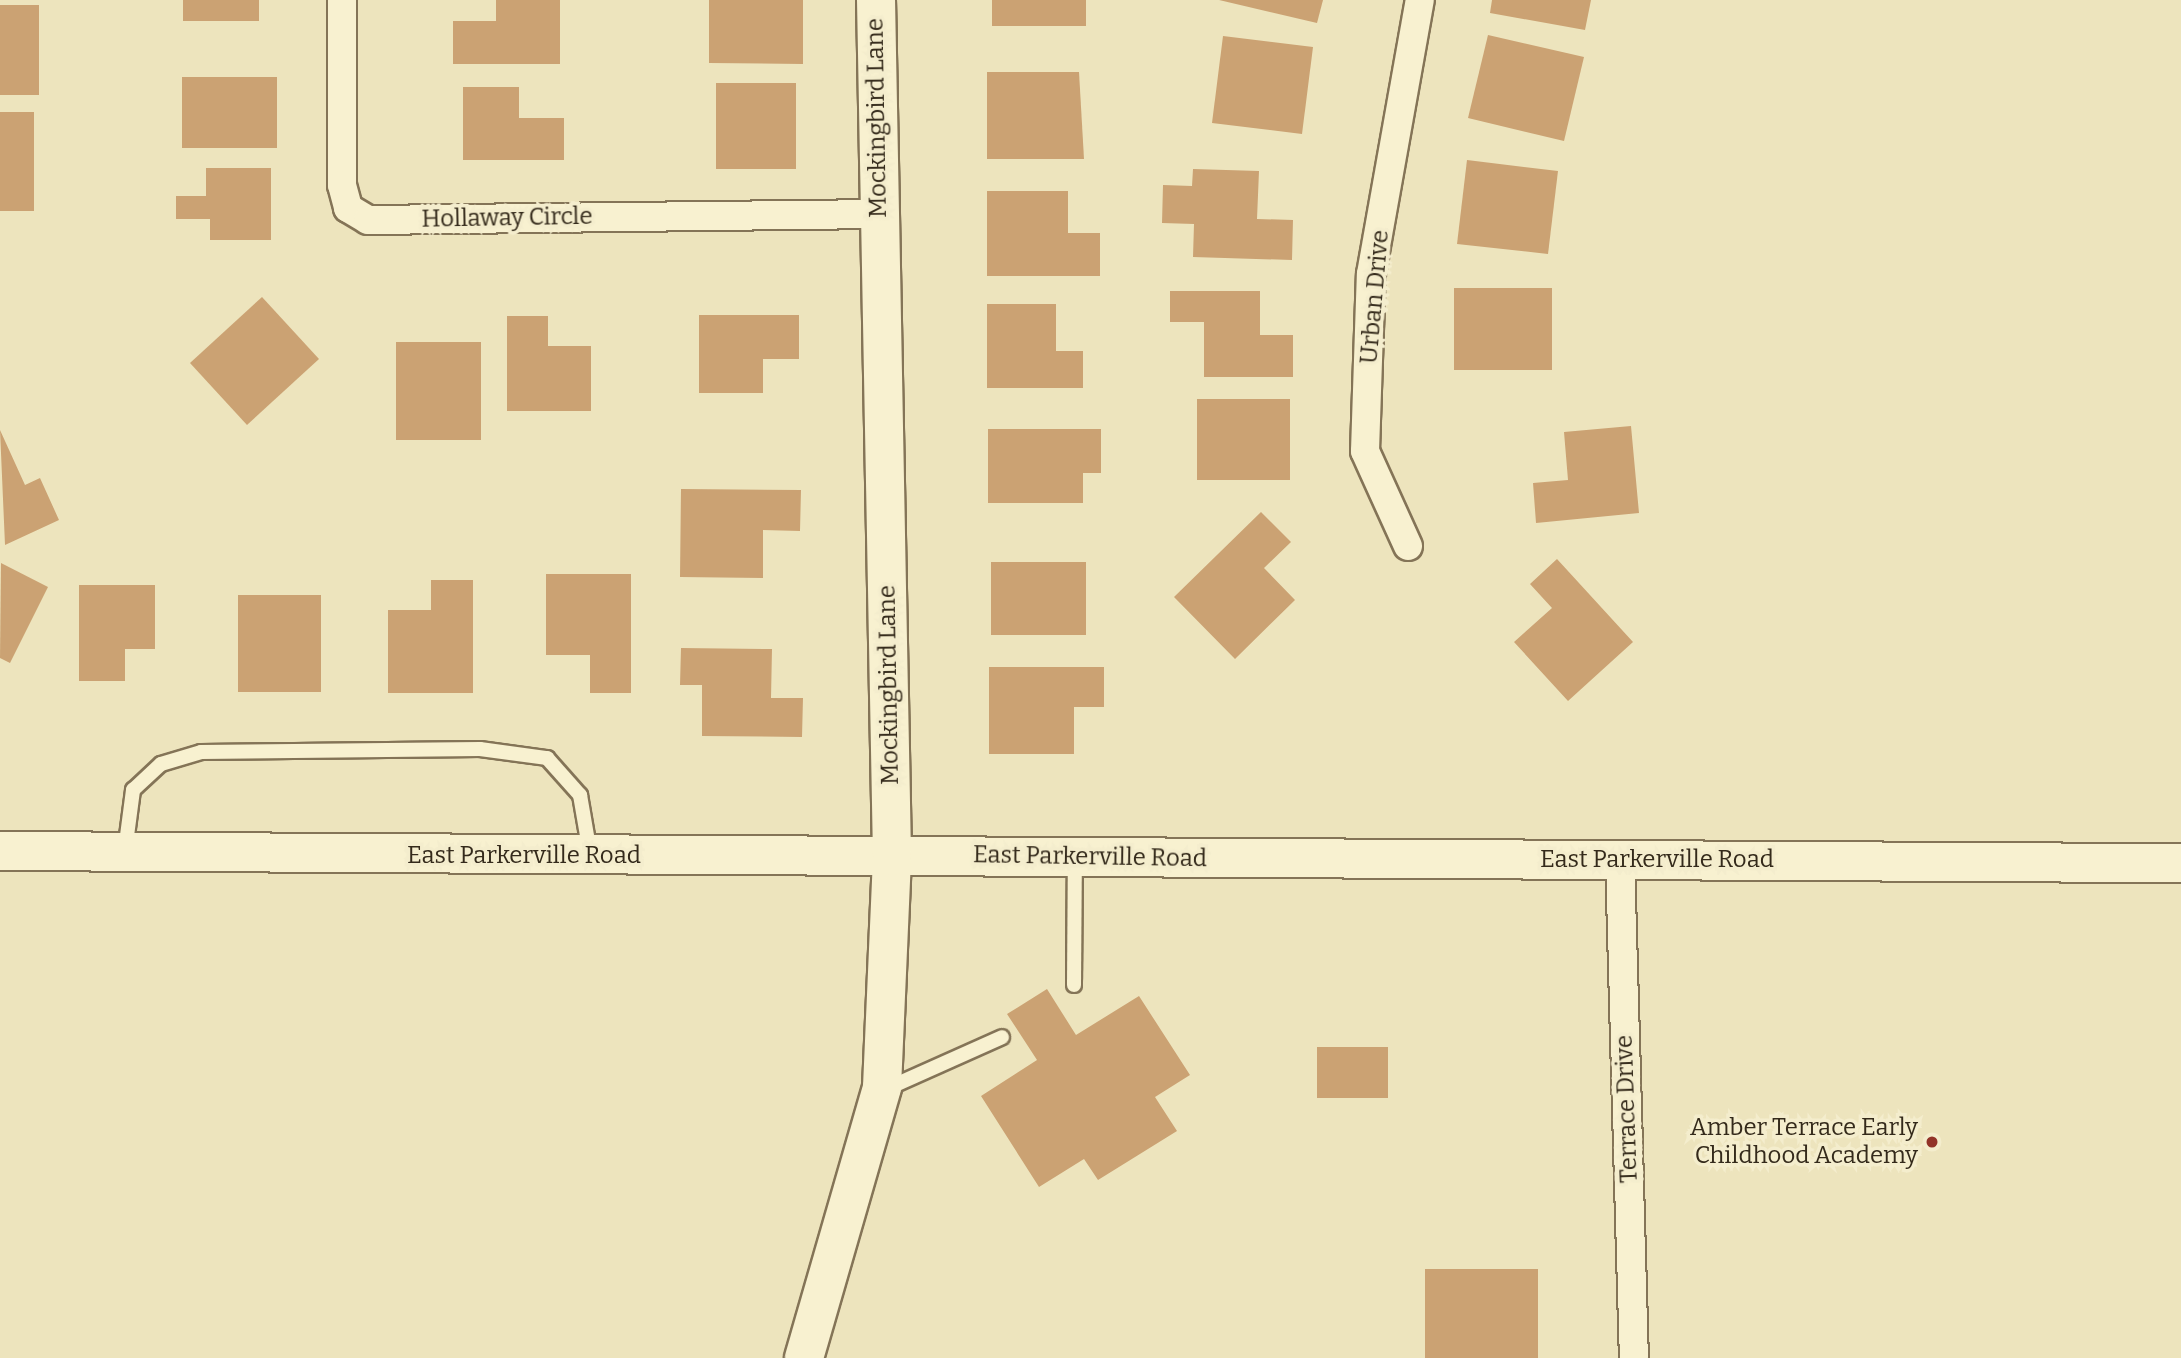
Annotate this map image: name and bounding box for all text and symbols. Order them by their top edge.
street label: Mockingbird Lane [861,18,893,218]
street label: Hollaway Circle [421,202,593,234]
street label: Urban Drive [1355,229,1395,365]
street label: Mockingbird Lane [873,585,905,785]
street label: East Parkerville Road [973,841,1207,873]
street label: East Parkerville Road [407,842,641,870]
street label: East Parkerville Road [1540,846,1774,874]
street label: Terrace Drive [1610,1034,1644,1184]
place label: Amber Terrace Early Childhood Academy [1690,1114,1918,1170]
marker: Amber Terrace Early Childhood Academy [1924,1134,1940,1150]

